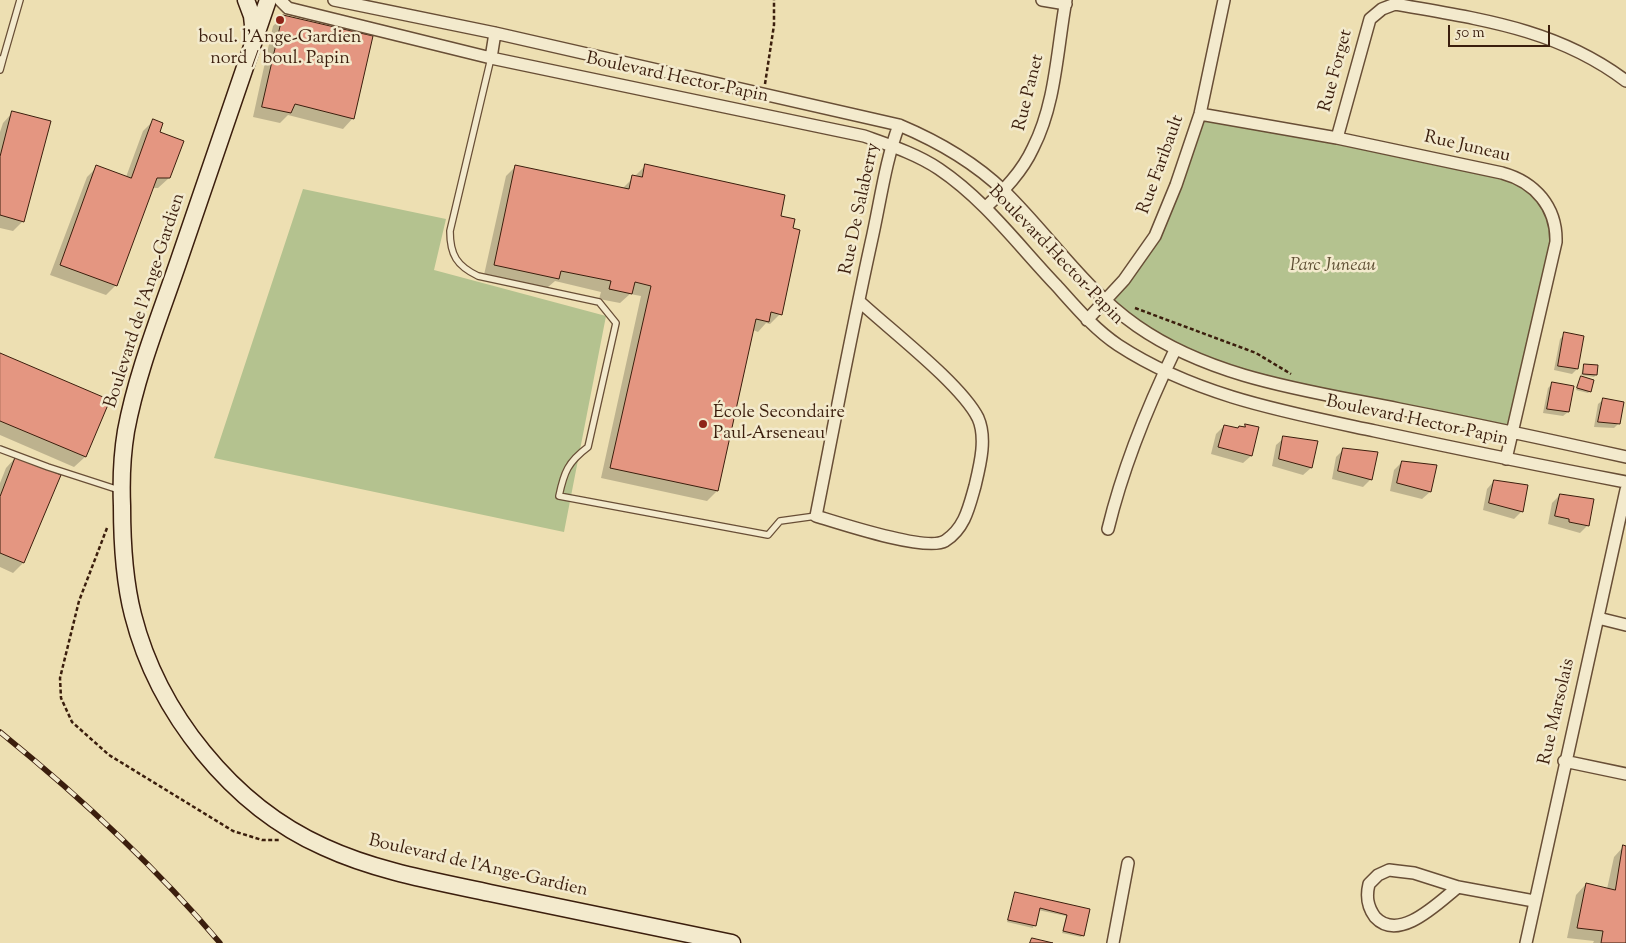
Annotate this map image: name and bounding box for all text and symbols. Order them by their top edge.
marker: boul. l'Ange-Gardien nord / boul. Papin [274,14,286,26]
scale bar [1451,15,1554,47]
text: 50 m [1456,23,1485,44]
street label: Rue Forget [1316,27,1358,115]
place label: boul. l'Ange-Gardien nord / boul. Papin [198,28,362,70]
street label: Boulevard Hector-Papin [584,49,770,109]
street label: Rue Panet [1010,52,1050,134]
street label: Rue Faribault [1134,113,1190,217]
street label: Rue Juneau [1422,128,1512,168]
street label: Rue De Salaberry [836,141,886,277]
street label: Boulevard Hector-Papin [983,182,1127,330]
street label: Boulevard de l'Ange-Gardien [101,191,191,411]
park label: Parc Juneau [1290,256,1376,278]
street label: Boulevard Hector-Papin [1324,392,1510,452]
place label: École Secondaire Paul-Arseneau [713,403,845,446]
marker: École Secondaire Paul-Arseneau [697,418,709,430]
street label: Rue Marsolais [1535,657,1581,767]
street label: Boulevard de l'Ange-Gardien [366,831,590,903]

